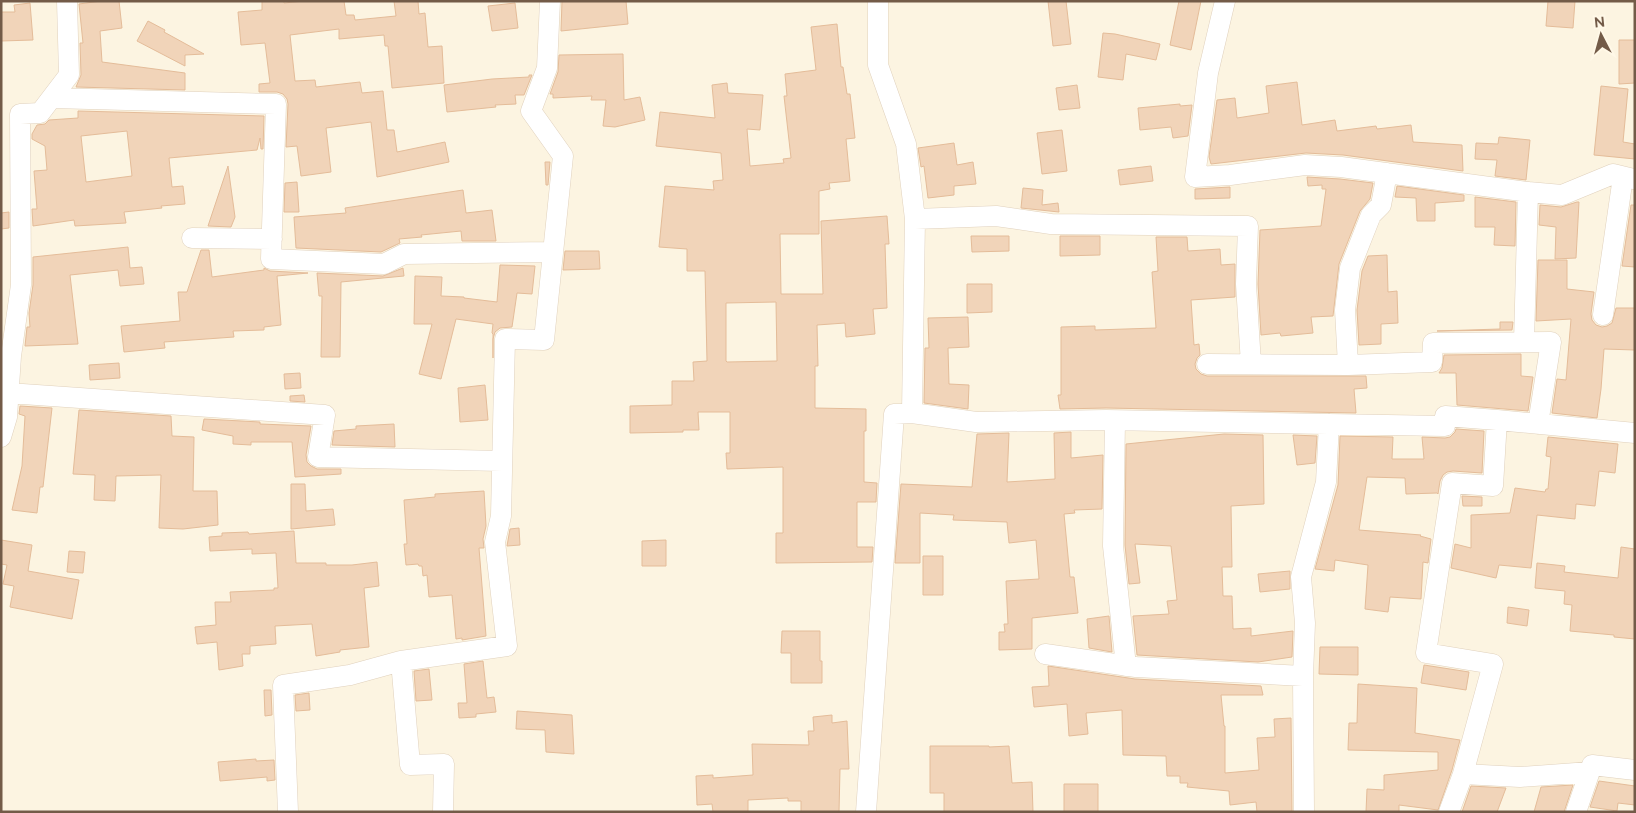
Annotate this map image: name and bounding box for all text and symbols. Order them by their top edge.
north arrow [1576,10,1626,60]
text: N [1593,14,1606,31]

